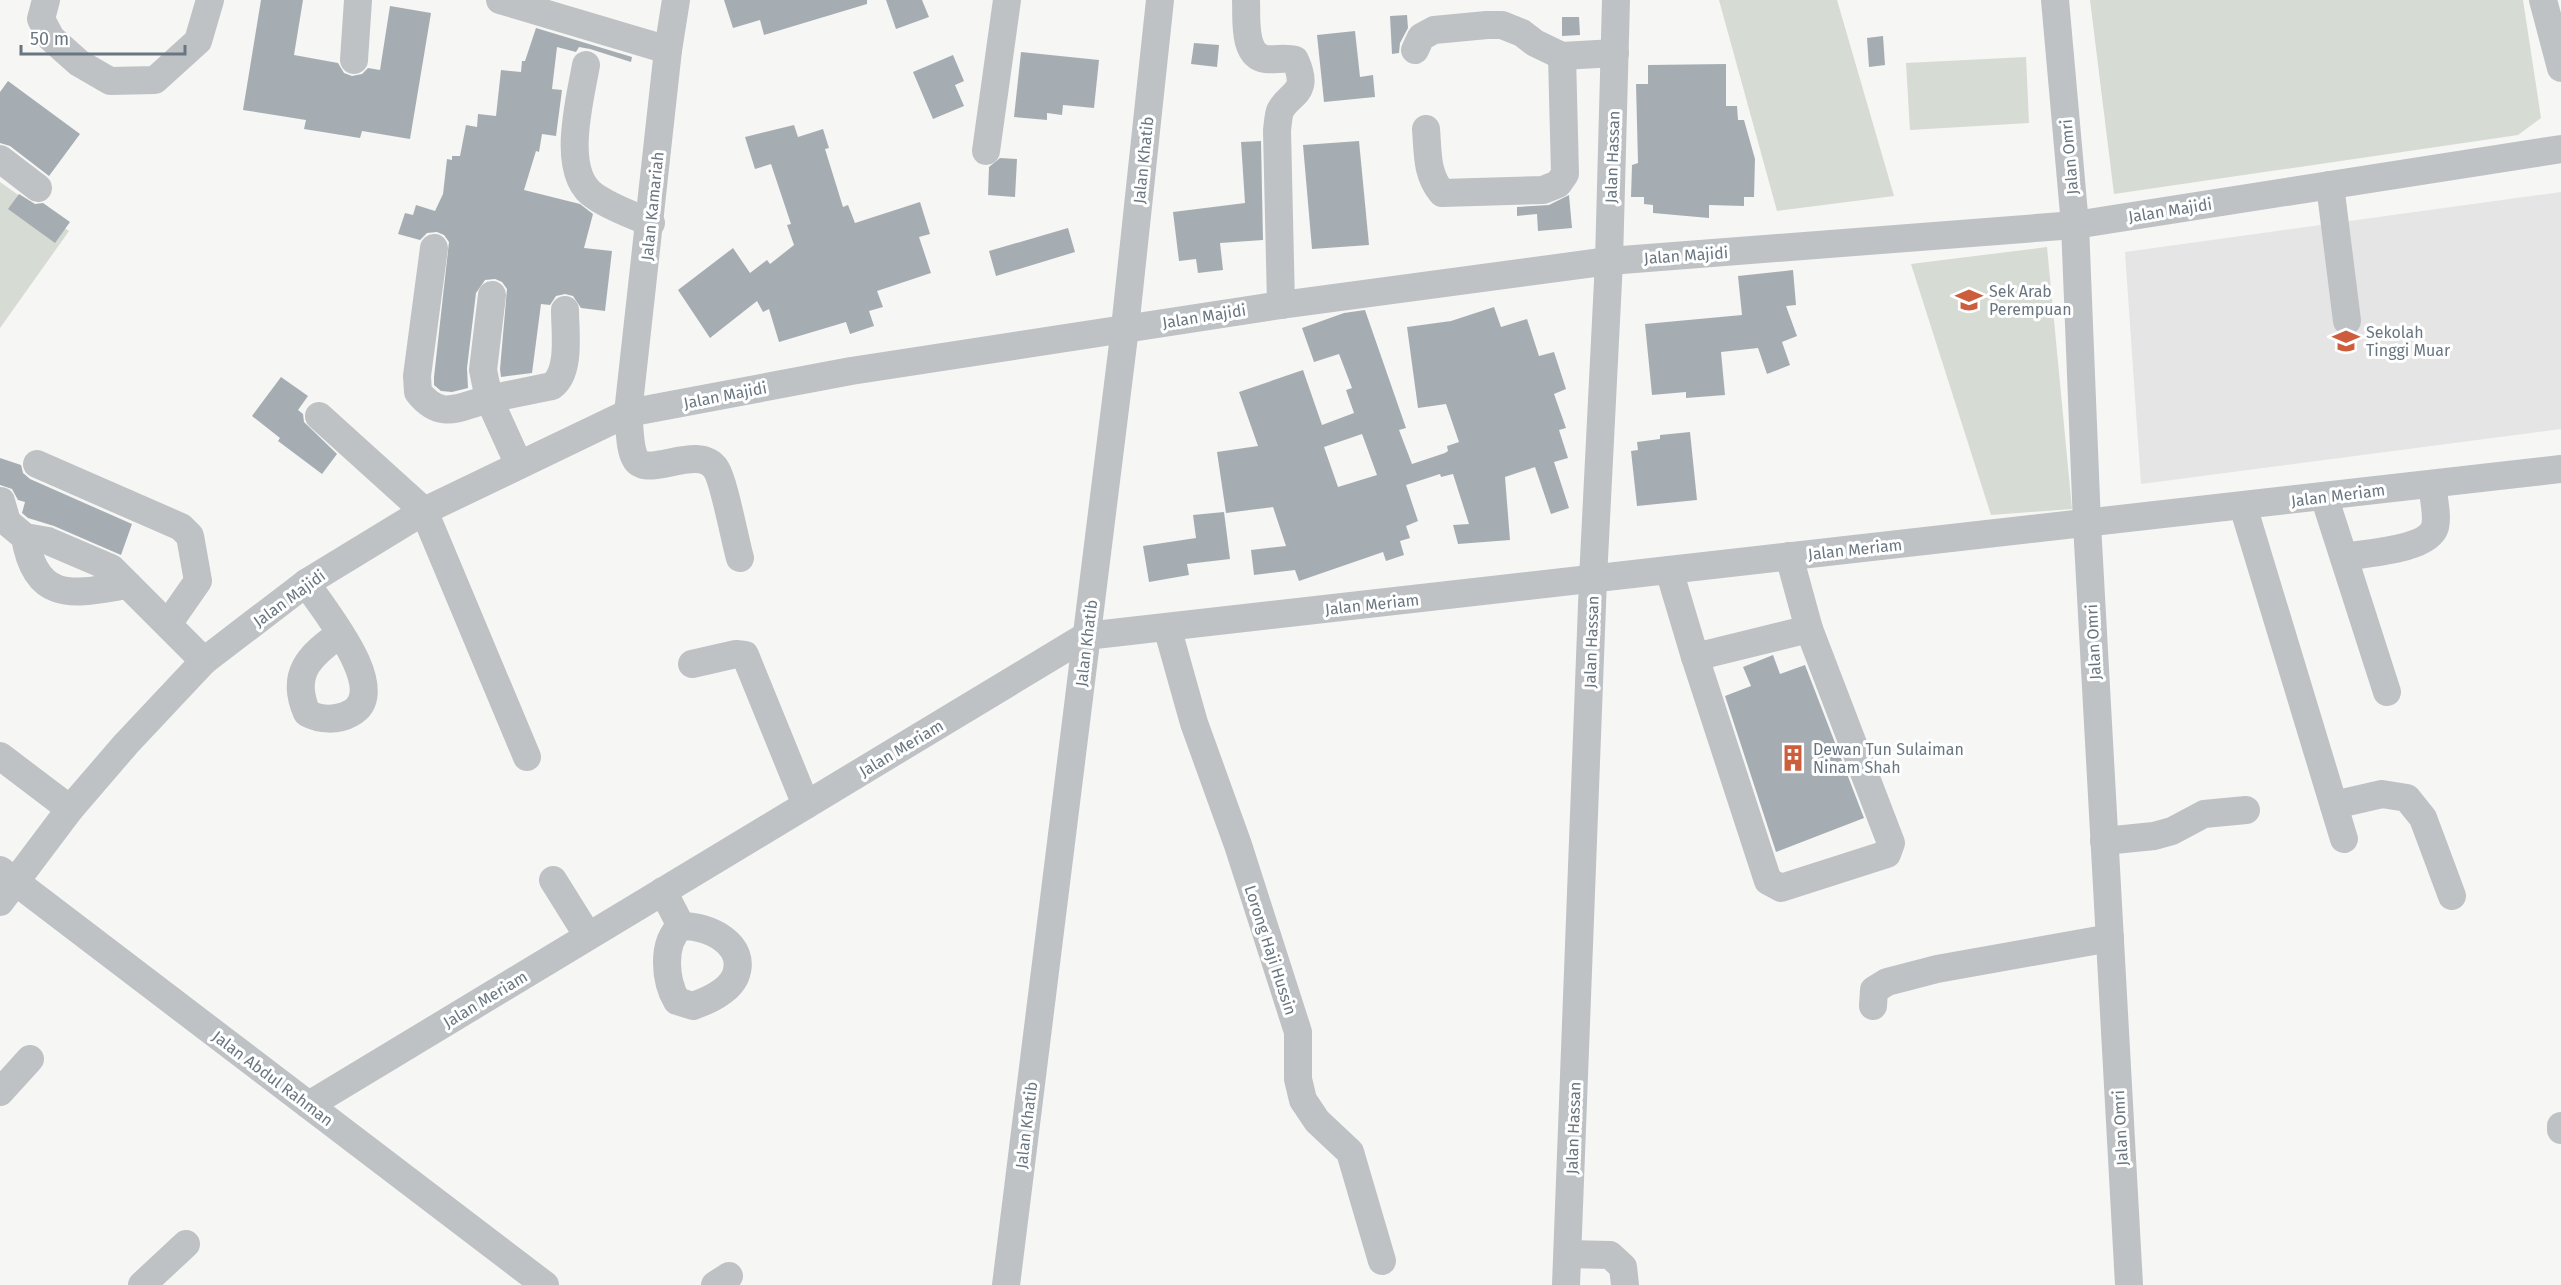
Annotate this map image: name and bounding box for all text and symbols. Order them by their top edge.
scale bar [21,18,184,56]
text: 50 m [30,28,69,50]
street label: Jalan Hassan [1601,110,1624,204]
street label: Jalan Khatib [1129,115,1158,205]
street label: Jalan Omri [2057,118,2082,196]
street label: Jalan Kamariah [637,151,668,262]
street label: Jalan Majidi [2127,195,2213,226]
street label: Jalan Majidi [1643,243,1729,268]
place label: Sek Arab Perempuan [1989,282,2072,319]
school or university icon: Sek Arab Perempuan [1954,285,1984,315]
street label: Jalan Majidi [1161,301,1247,332]
place label: Sekolah Tinggi Muar [2366,323,2451,360]
school or university icon: Sekolah Tinggi Muar [2331,326,2361,356]
street label: Jalan Majidi [682,378,768,413]
street label: Jalan Meriam [2290,480,2386,511]
street label: Jalan Meriam [1807,535,1903,564]
street label: Jalan Majidi [250,566,329,631]
street label: Jalan Meriam [1324,590,1420,619]
street label: Jalan Hassan [1580,595,1603,689]
street label: Jalan Khatib [1072,598,1101,688]
street label: Jalan Omri [2082,604,2105,680]
street label: Jalan Meriam [856,716,947,781]
place label: Dewan Tun Sulaiman Ninam Shah [1813,740,1964,777]
building icon: Dewan Tun Sulaiman Ninam Shah [1778,743,1808,773]
street label: Lorong Haji Hussin [1241,883,1300,1017]
street label: Jalan Meriam [440,967,531,1032]
street label: Jalan Abdul Rahman [209,1027,337,1130]
street label: Jalan Khatib [1012,1080,1041,1170]
street label: Jalan Hassan [1562,1081,1585,1175]
street label: Jalan Omri [2109,1090,2132,1166]

